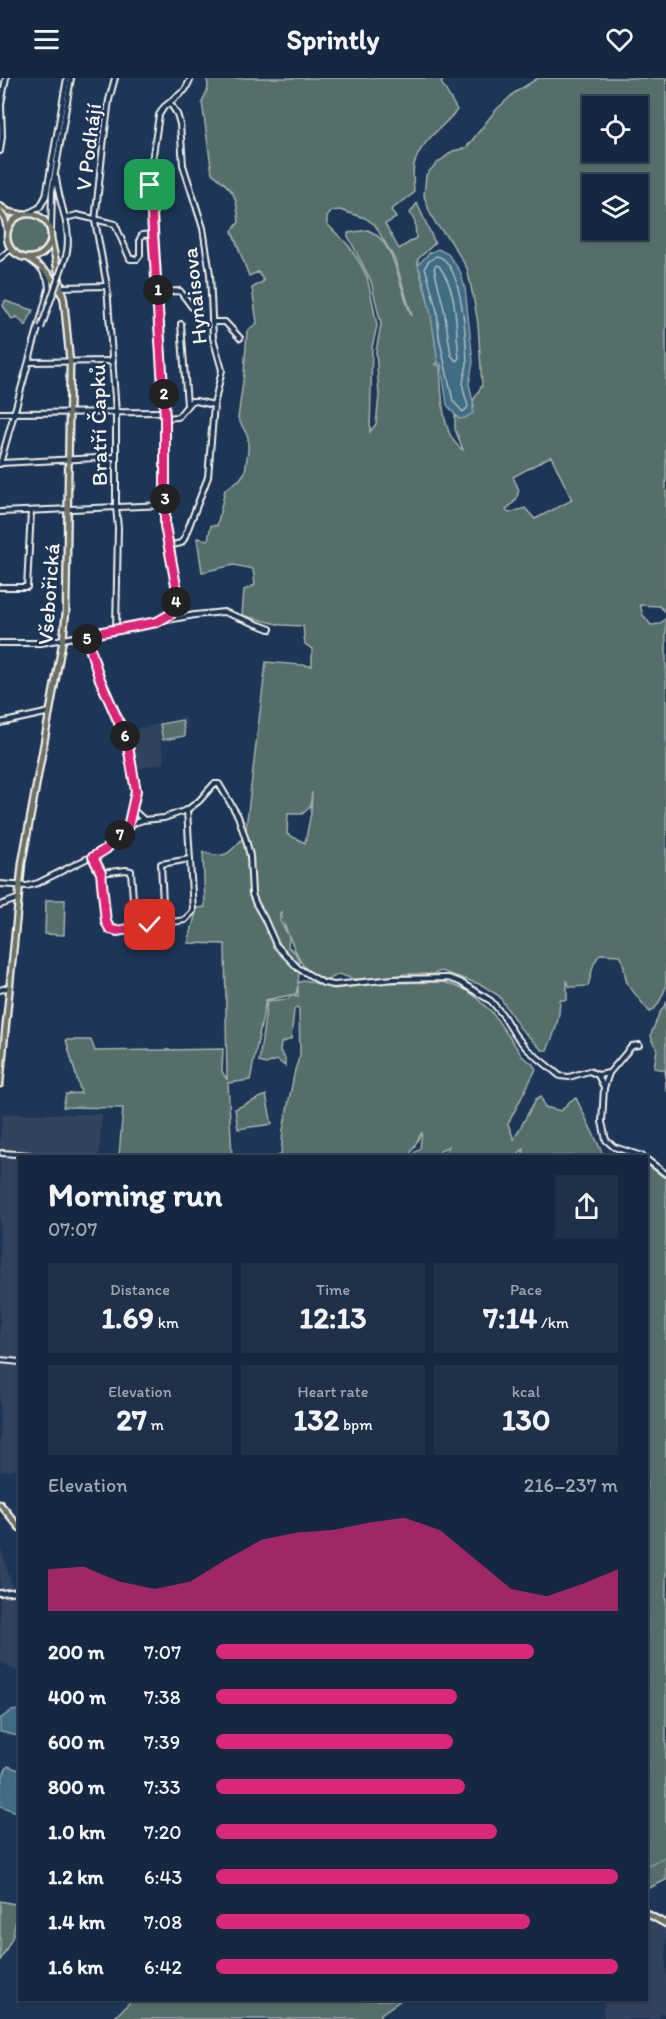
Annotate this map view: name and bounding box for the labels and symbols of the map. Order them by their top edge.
street label: V Podhájí [70,102,107,192]
pin [124,159,175,210]
street label: Hynaisova [176,246,213,346]
pin: 1 [143,275,173,305]
street label: Bratří Čapků [84,364,113,486]
pin: 2 [149,379,179,409]
pin: 3 [150,484,180,514]
street label: Všebořická [31,542,66,646]
pin: 4 [161,587,191,617]
pin: 5 [72,624,102,654]
pin: 6 [110,721,140,751]
pin: 7 [105,820,135,850]
pin [124,899,175,950]

